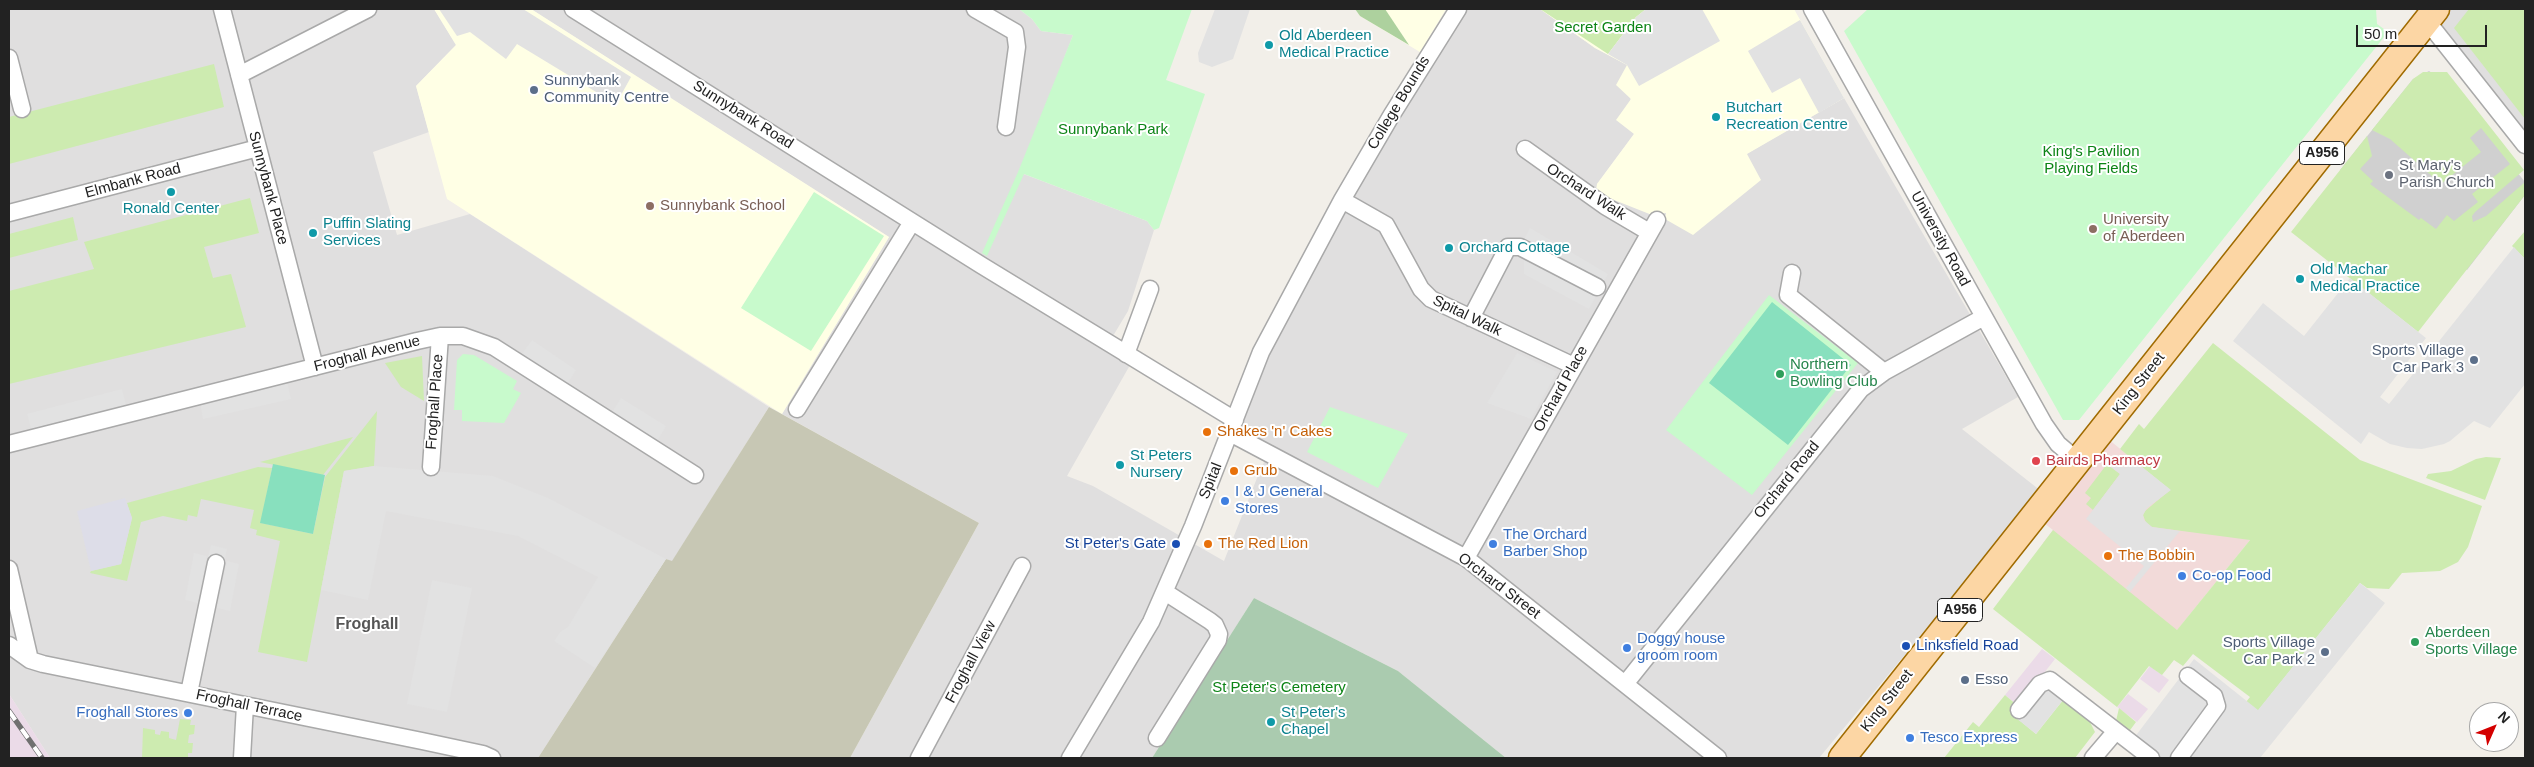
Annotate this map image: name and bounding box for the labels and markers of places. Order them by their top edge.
place label: Old Aberdeen Medical Practice [1279,27,1389,62]
marker: Old Aberdeen Medical Practice [1263,39,1275,51]
place label: Sunnybank Community Centre [544,72,669,107]
marker: Sunnybank Community Centre [528,84,540,96]
place label: Butchart Recreation Centre [1726,99,1848,134]
marker: Butchart Recreation Centre [1710,111,1722,123]
place label: St Mary's Parish Church [2399,157,2494,192]
marker: St Mary's Parish Church [2383,169,2395,181]
marker: Ronald Center [165,186,177,198]
place label: Sunnybank School [660,197,785,215]
place label: Ronald Center [123,200,219,218]
marker: Sunnybank School [644,200,656,212]
place label: University of Aberdeen [2103,211,2185,246]
place label: Puffin Slating Services [323,215,411,250]
marker: University of Aberdeen [2087,223,2099,235]
marker: Puffin Slating Services [307,227,319,239]
place label: Orchard Cottage [1459,239,1570,257]
marker: Orchard Cottage [1443,242,1455,254]
place label: Old Machar Medical Practice [2310,261,2420,296]
marker: Old Machar Medical Practice [2294,273,2306,285]
place label: Sports Village Car Park 3 [2372,342,2464,377]
marker: Sports Village Car Park 3 [2468,354,2480,366]
place label: Northern Bowling Club [1790,356,1878,391]
marker: Northern Bowling Club [1774,368,1786,380]
place label: Shakes 'n' Cakes [1217,423,1332,441]
marker: Shakes 'n' Cakes [1201,426,1213,438]
place label: St Peters Nursery [1130,447,1192,482]
place label: Bairds Pharmacy [2046,452,2160,470]
marker: Bairds Pharmacy [2030,455,2042,467]
marker: St Peters Nursery [1114,459,1126,471]
place label: Grub [1244,462,1277,480]
marker: Grub [1228,465,1240,477]
place label: I & J General Stores [1235,483,1323,518]
marker: I & J General Stores [1219,495,1231,507]
place label: The Orchard Barber Shop [1503,526,1587,561]
place label: St Peter's Gate [1065,535,1166,553]
place label: The Red Lion [1218,535,1308,553]
marker: St Peter's Gate [1170,538,1182,550]
marker: The Red Lion [1202,538,1214,550]
marker: The Orchard Barber Shop [1487,538,1499,550]
place label: The Bobbin [2118,547,2195,565]
marker: The Bobbin [2102,550,2114,562]
place label: Co-op Food [2192,567,2271,585]
marker: Co-op Food [2176,570,2188,582]
place label: Aberdeen Sports Village [2425,624,2517,659]
place label: Doggy house groom room [1637,630,1725,665]
place label: Sports Village Car Park 2 [2223,634,2315,669]
marker: Aberdeen Sports Village [2409,636,2421,648]
place label: Linksfield Road [1916,637,2019,655]
marker: Linksfield Road [1900,640,1912,652]
marker: Doggy house groom room [1621,642,1633,654]
marker: Sports Village Car Park 2 [2319,646,2331,658]
place label: Esso [1975,671,2008,689]
marker: Esso [1959,674,1971,686]
place label: Froghall Stores [76,704,178,722]
place label: St Peter's Chapel [1281,704,1346,739]
marker: Froghall Stores [182,707,194,719]
marker: St Peter's Chapel [1265,716,1277,728]
place label: Tesco Express [1920,729,2018,747]
marker: Tesco Express [1904,732,1916,744]

